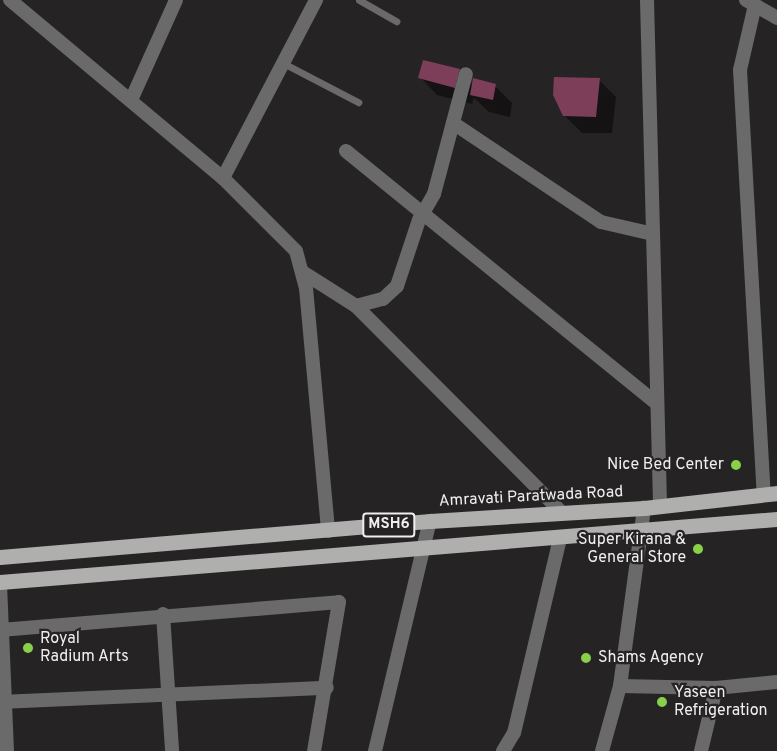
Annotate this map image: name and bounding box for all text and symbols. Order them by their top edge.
place label: Nice Bed Center [607,455,724,475]
marker: Nice Bed Center [729,458,743,472]
street label: Amravati Paratwada Road [438,483,624,511]
road number: MSH6 [362,513,416,537]
place label: Super Kirana & General Store [578,530,686,568]
marker: Super Kirana & General Store [691,542,705,556]
place label: Royal Radium Arts [40,629,129,667]
marker: Royal Radium Arts [21,641,35,655]
place label: Shams Agency [598,648,704,668]
marker: Shams Agency [579,651,593,665]
place label: Yaseen Refrigeration [674,683,767,721]
marker: Yaseen Refrigeration [655,695,669,709]

